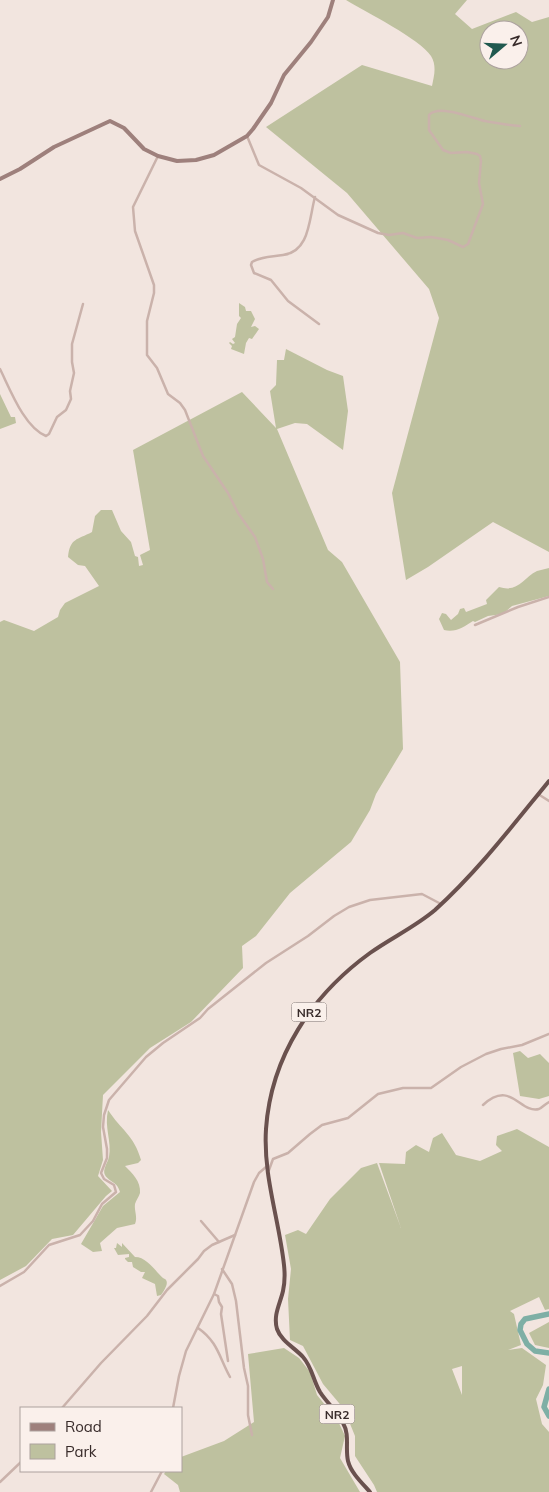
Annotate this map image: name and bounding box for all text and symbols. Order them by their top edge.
north arrow [479,20,529,70]
text: N [506,33,527,49]
road number: NR2 [292,1002,326,1022]
road number: NR2 [320,1405,354,1424]
legend [20,1407,182,1472]
text: Road [65,1417,102,1436]
text: Park [65,1442,97,1461]

